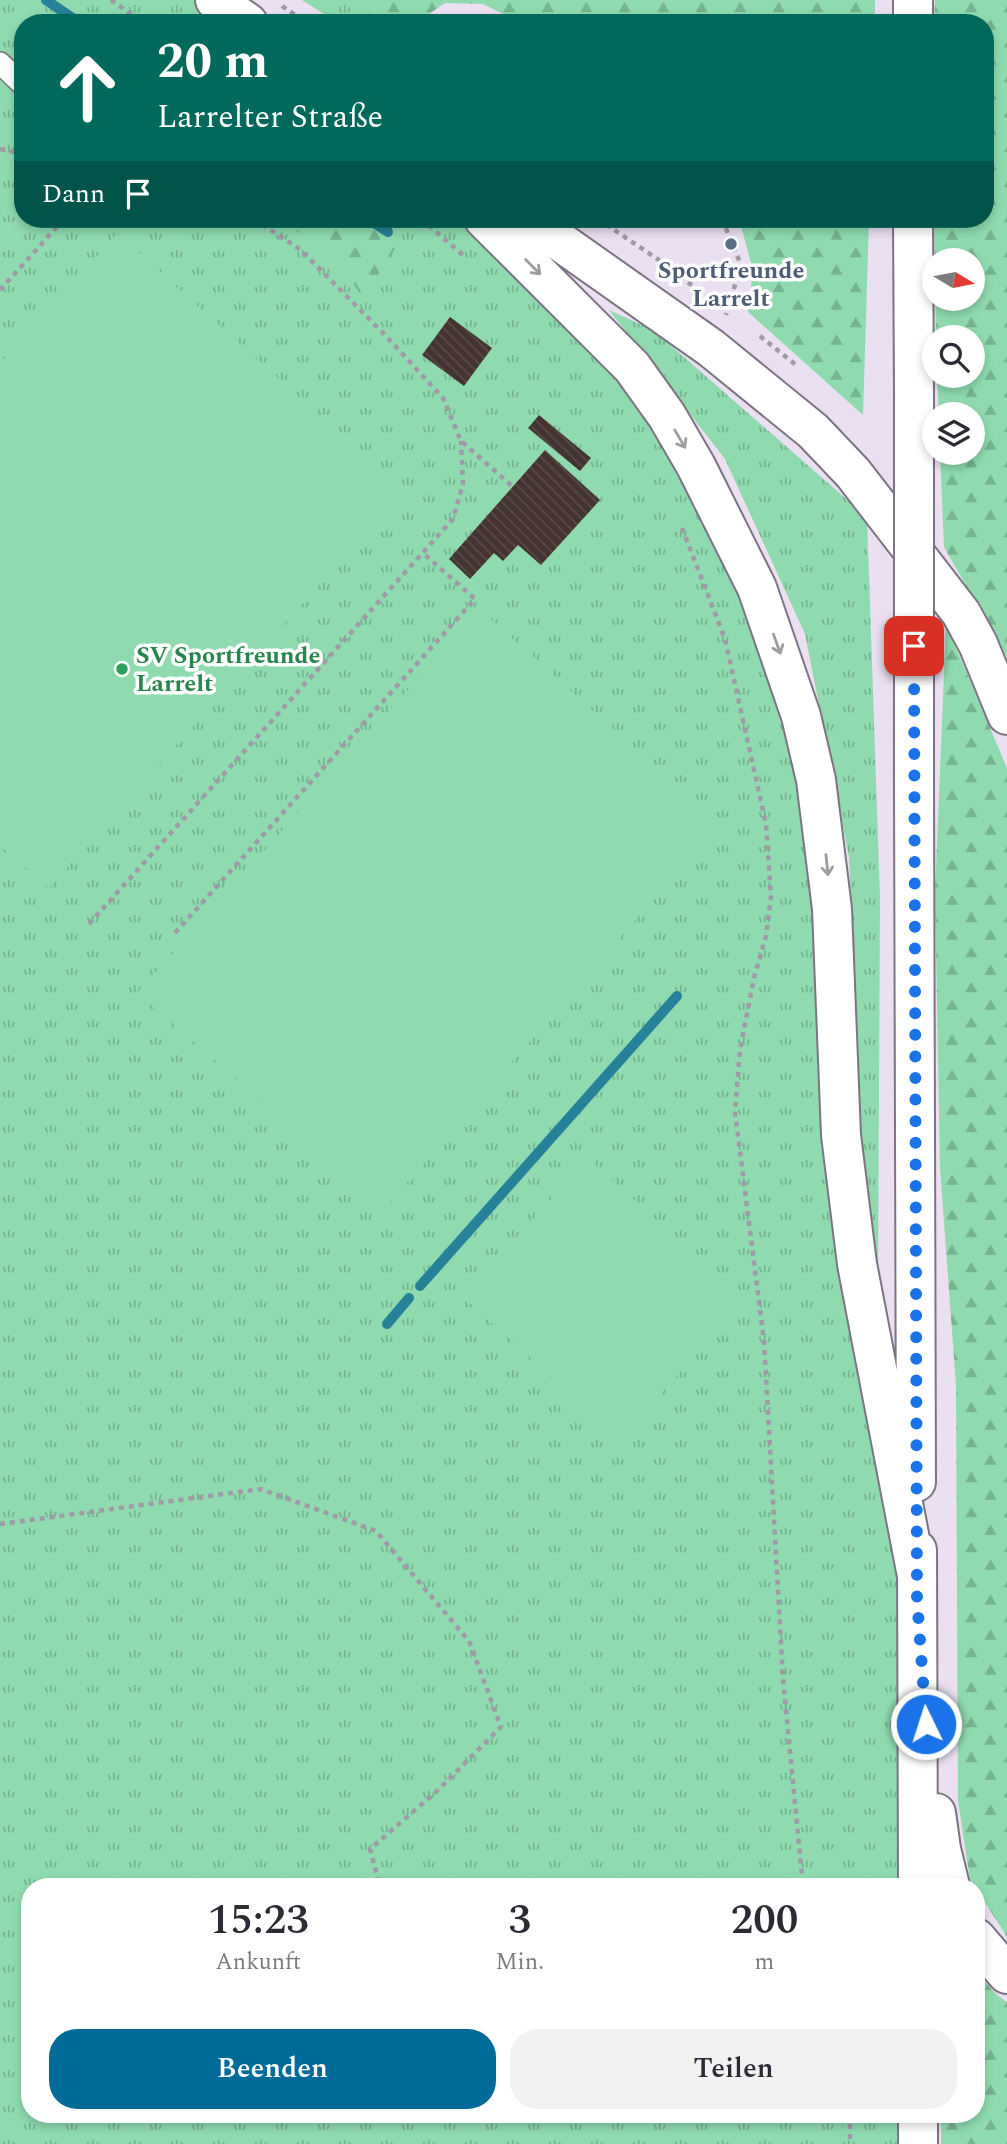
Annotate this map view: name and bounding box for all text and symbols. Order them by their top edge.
text: 20 m [157,25,268,100]
icon: ahead [42,42,133,133]
text: Larrelter Straße [157,93,383,142]
text: Dann [42,174,105,214]
icon: arrive [119,175,157,213]
marker: Sportfreunde Larrelt [723,236,739,252]
north arrow [922,248,985,312]
map controls [922,248,985,465]
place label: Sportfreunde Larrelt [658,253,804,317]
one-way arrow [524,258,541,275]
button: search [922,325,985,388]
button: layers [922,402,985,465]
one-way arrow [673,428,687,448]
pin [884,616,944,676]
icon: arrive [895,627,933,665]
one-way arrow [772,633,785,655]
place label: SV Sportfreunde Larrelt [136,638,320,702]
marker: SV Sportfreunde Larrelt [114,661,130,677]
one-way arrow [821,853,834,876]
position arrow [889,1687,963,1761]
text: 15:23 [208,1889,309,1952]
text: 3 [508,1889,531,1952]
text: 200 [731,1889,798,1952]
text: Ankunft [216,1945,301,1980]
text: Min. [496,1945,544,1980]
text: m [755,1945,774,1980]
button: Beenden [49,2029,496,2109]
button: Teilen [510,2029,957,2109]

